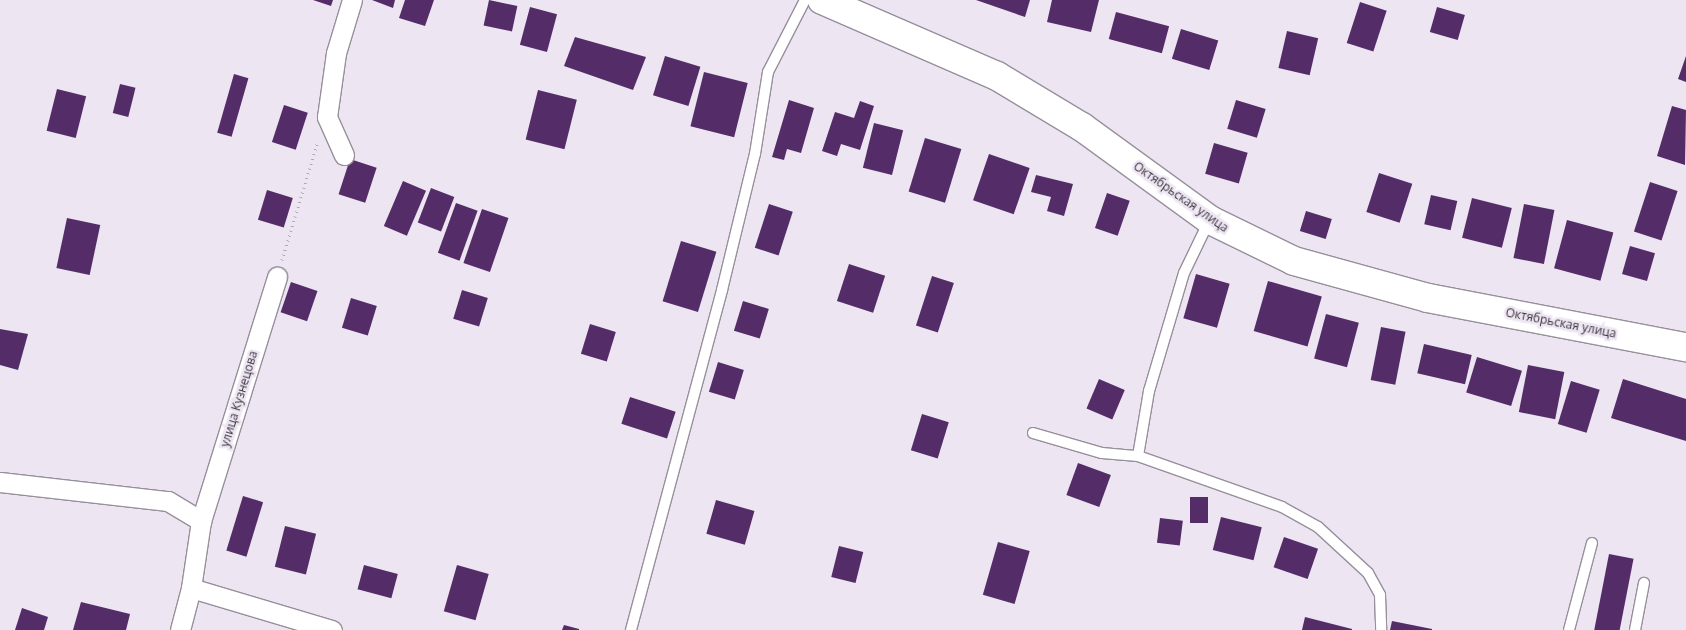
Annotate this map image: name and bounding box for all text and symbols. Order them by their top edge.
street label: Октябрьская улица [1131,159,1231,235]
street label: Октябрьская улица [1504,305,1618,341]
street label: улица Кузнецова [218,349,260,449]

